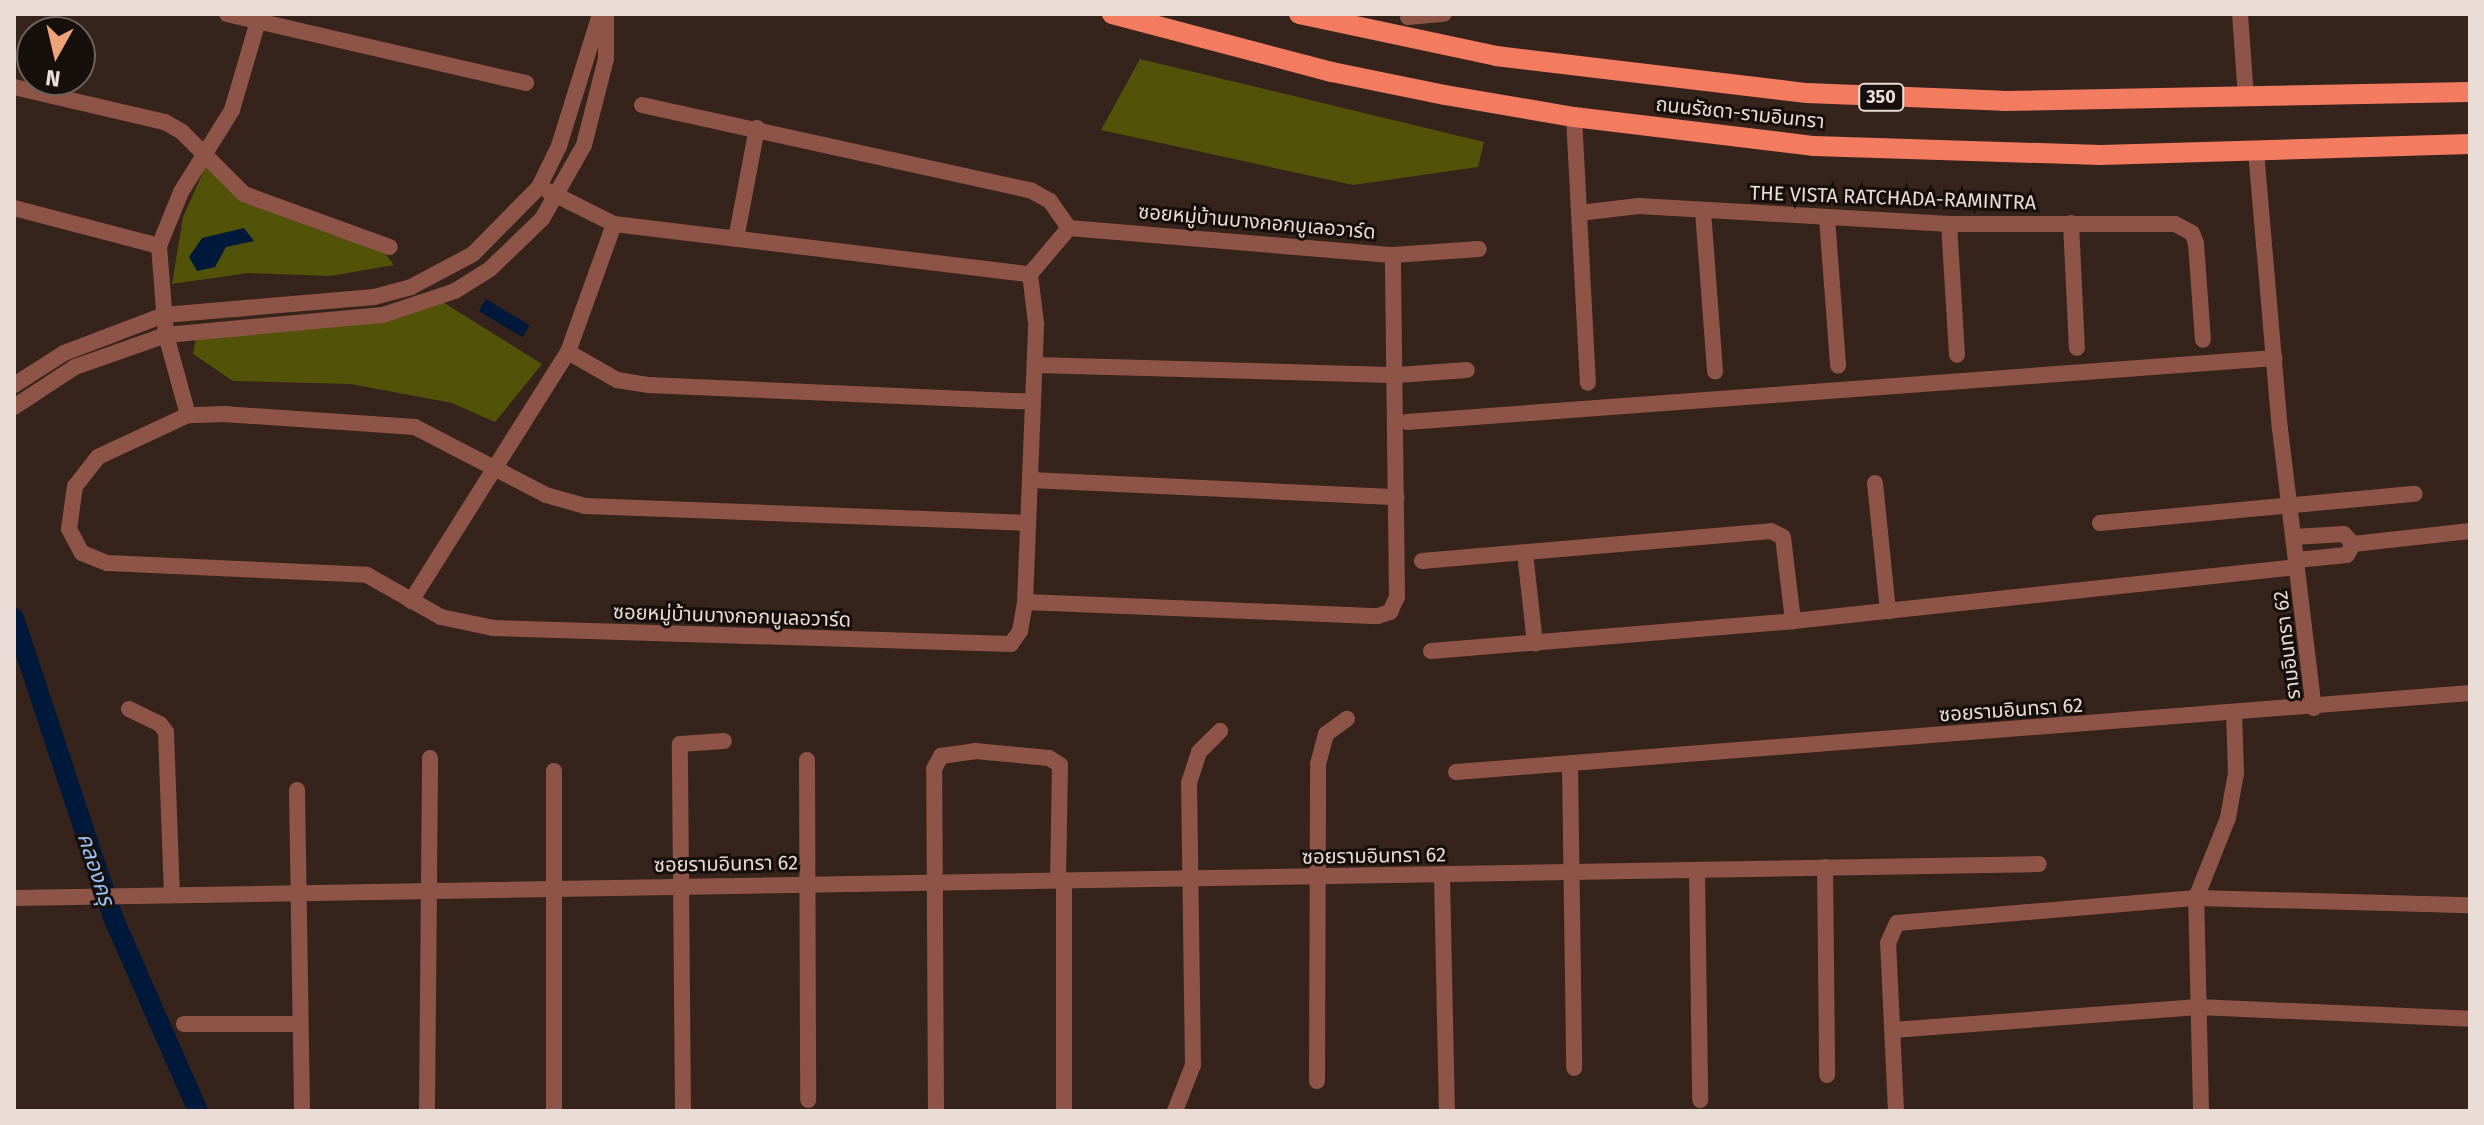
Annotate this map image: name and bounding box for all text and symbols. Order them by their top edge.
north arrow [16,16,96,96]
text: N [44,64,62,93]
road number: 350 [1857,83,1905,111]
street label: ถนนรัชดา-รามอินทรา [1654,92,1826,134]
street label: THE VISTA RATCHADA-RAMINTRA [1749,181,2037,215]
street label: ซอยหมู่บ้านบางกอกบูเลอวาร์ด [1137,200,1377,244]
street label: รามอินทรา 62 [2268,589,2306,701]
street label: ซอยหมู่บ้านบางกอกบูเลอวาร์ด [613,600,851,632]
street label: ซอยรามอินทรา 62 [1938,693,2084,727]
water label: คลองครุ [72,829,120,909]
street label: ซอยรามอินทรา 62 [1302,843,1446,869]
street label: ซอยรามอินทรา 62 [654,851,798,877]

